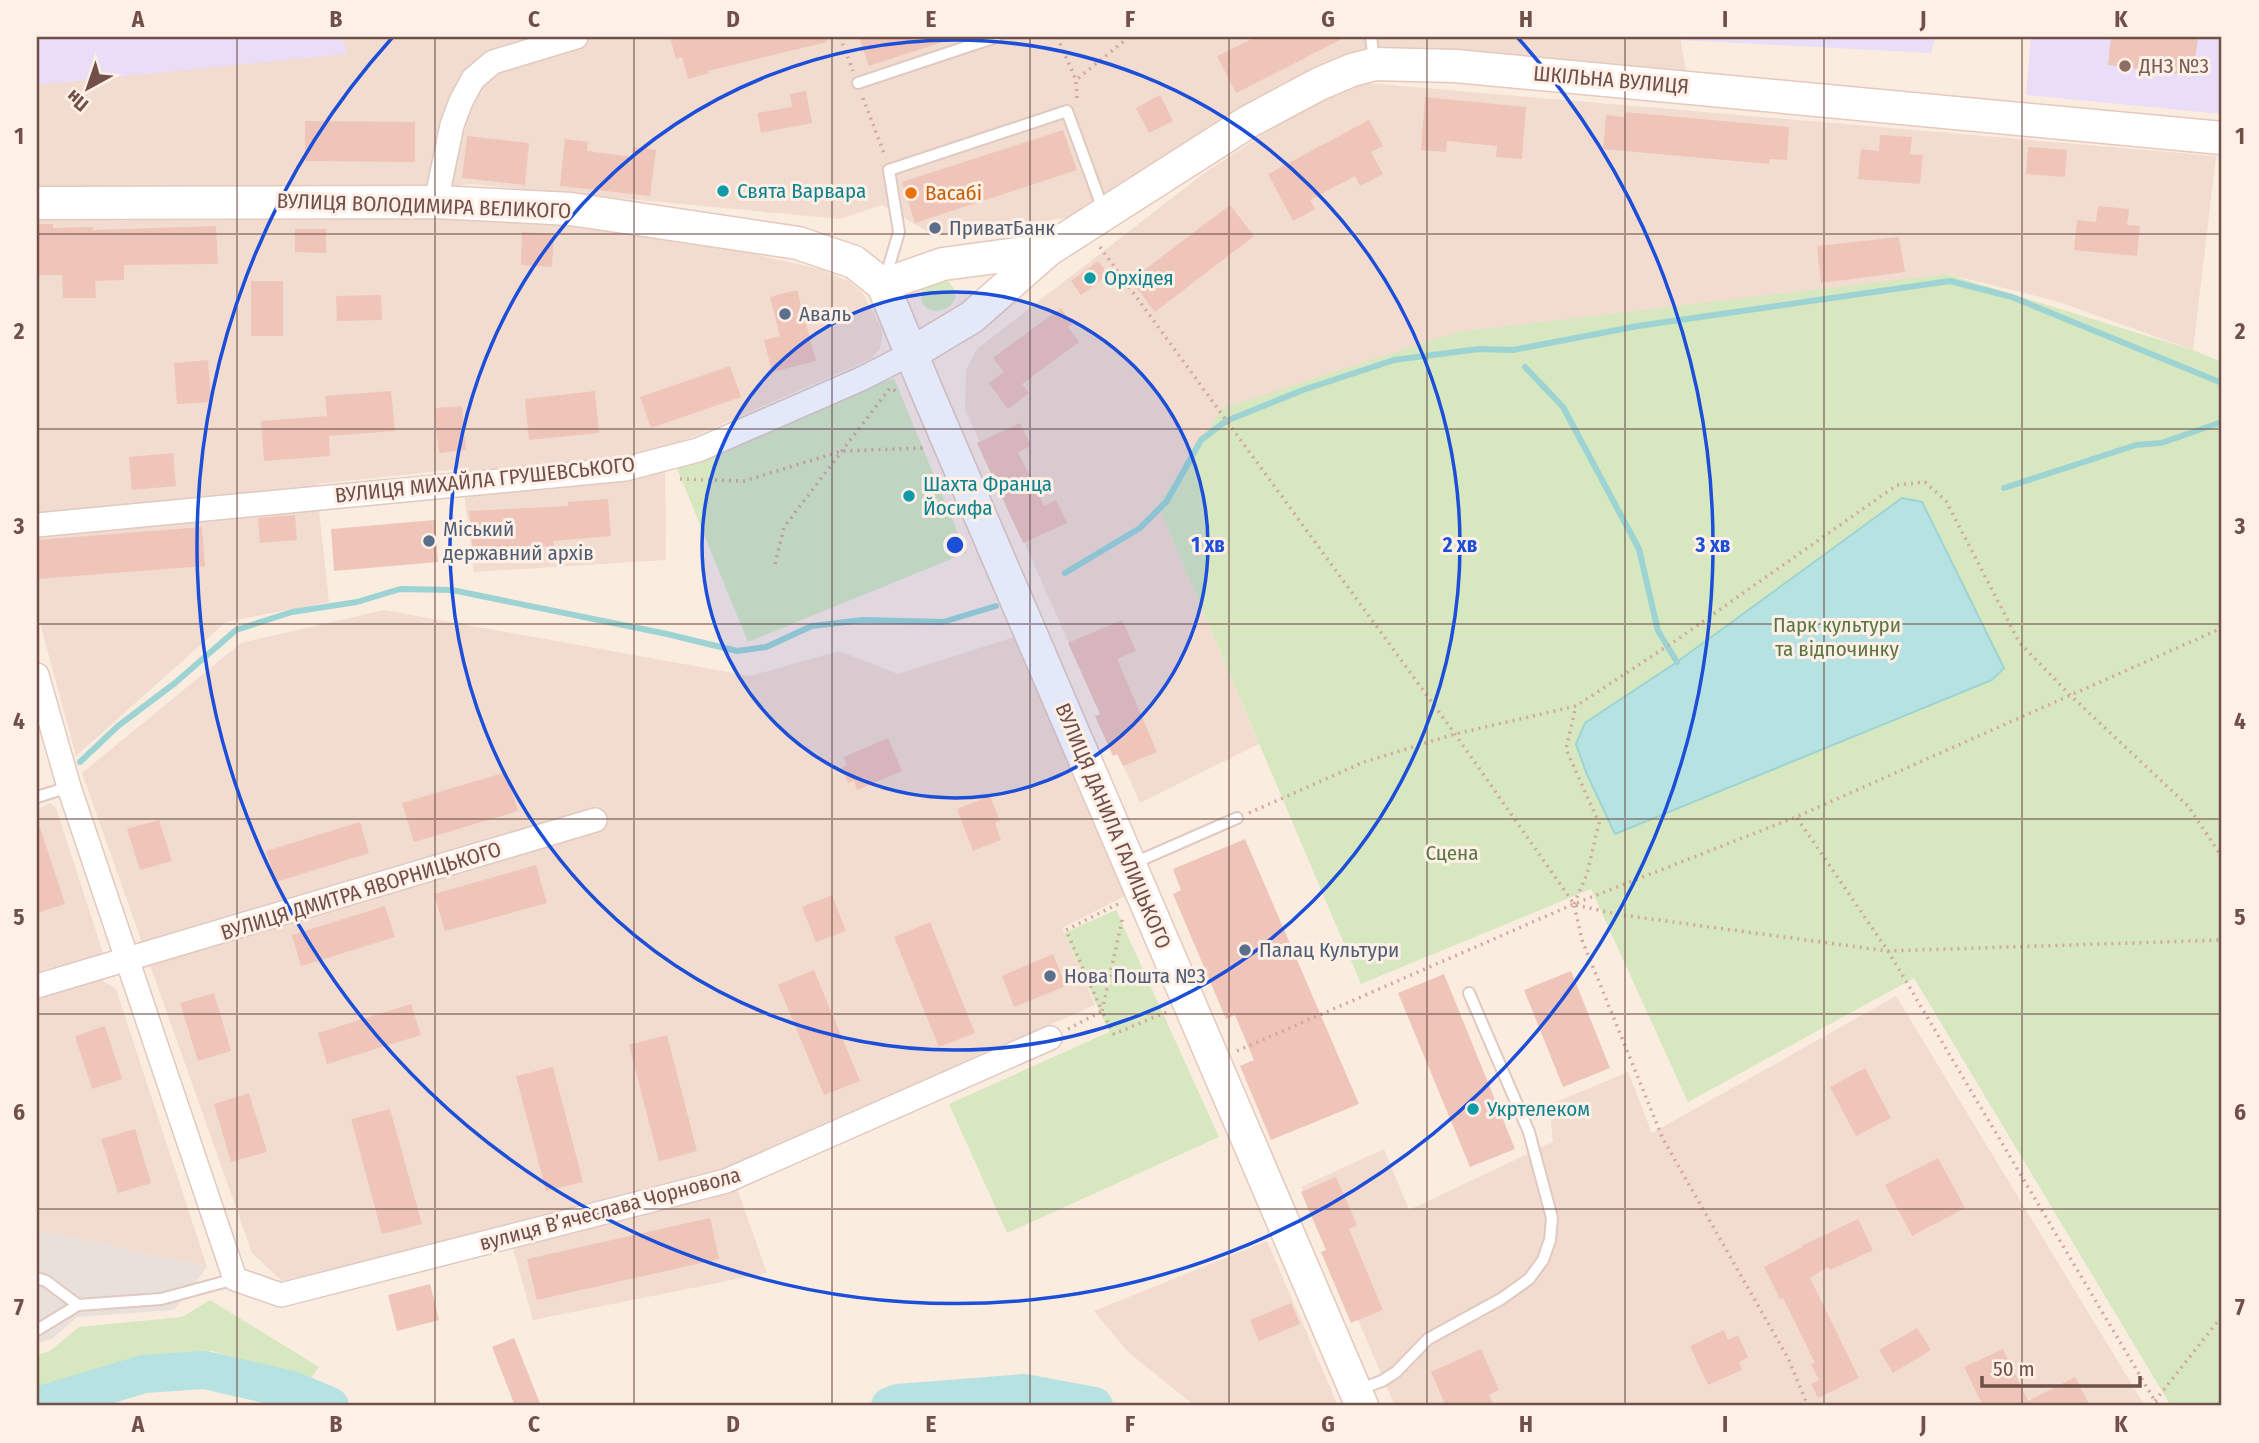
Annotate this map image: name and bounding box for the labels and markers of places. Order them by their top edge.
place label: ДНЗ №3 [2138,53,2209,79]
marker: ДНЗ №3 [2117,58,2133,74]
place label: Свята Варвара [737,178,866,204]
place label: Васабі [925,180,982,206]
marker: Свята Варвара [715,183,731,199]
marker: Васабі [903,185,919,201]
place label: ПриватБанк [949,215,1055,241]
marker: ПриватБанк [927,220,943,236]
place label: Орхідея [1104,265,1174,291]
marker: Орхідея [1082,270,1098,286]
place label: Аваль [799,301,851,327]
marker: Аваль [777,306,793,322]
place label: Шахта Франца Йосифа [923,471,1052,521]
marker: Шахта Франца Йосифа [901,488,917,504]
place label: Міський державний архів [443,516,594,566]
marker: Міський державний архів [421,533,437,549]
centre of rings [943,533,967,557]
place label: Палац Культури [1259,937,1399,963]
marker: Палац Культури [1237,942,1253,958]
place label: Нова Пошта №3 [1064,963,1206,989]
marker: Нова Пошта №3 [1042,968,1058,984]
place label: Укртелеком [1486,1096,1590,1122]
marker: Укртелеком [1465,1101,1481,1117]

